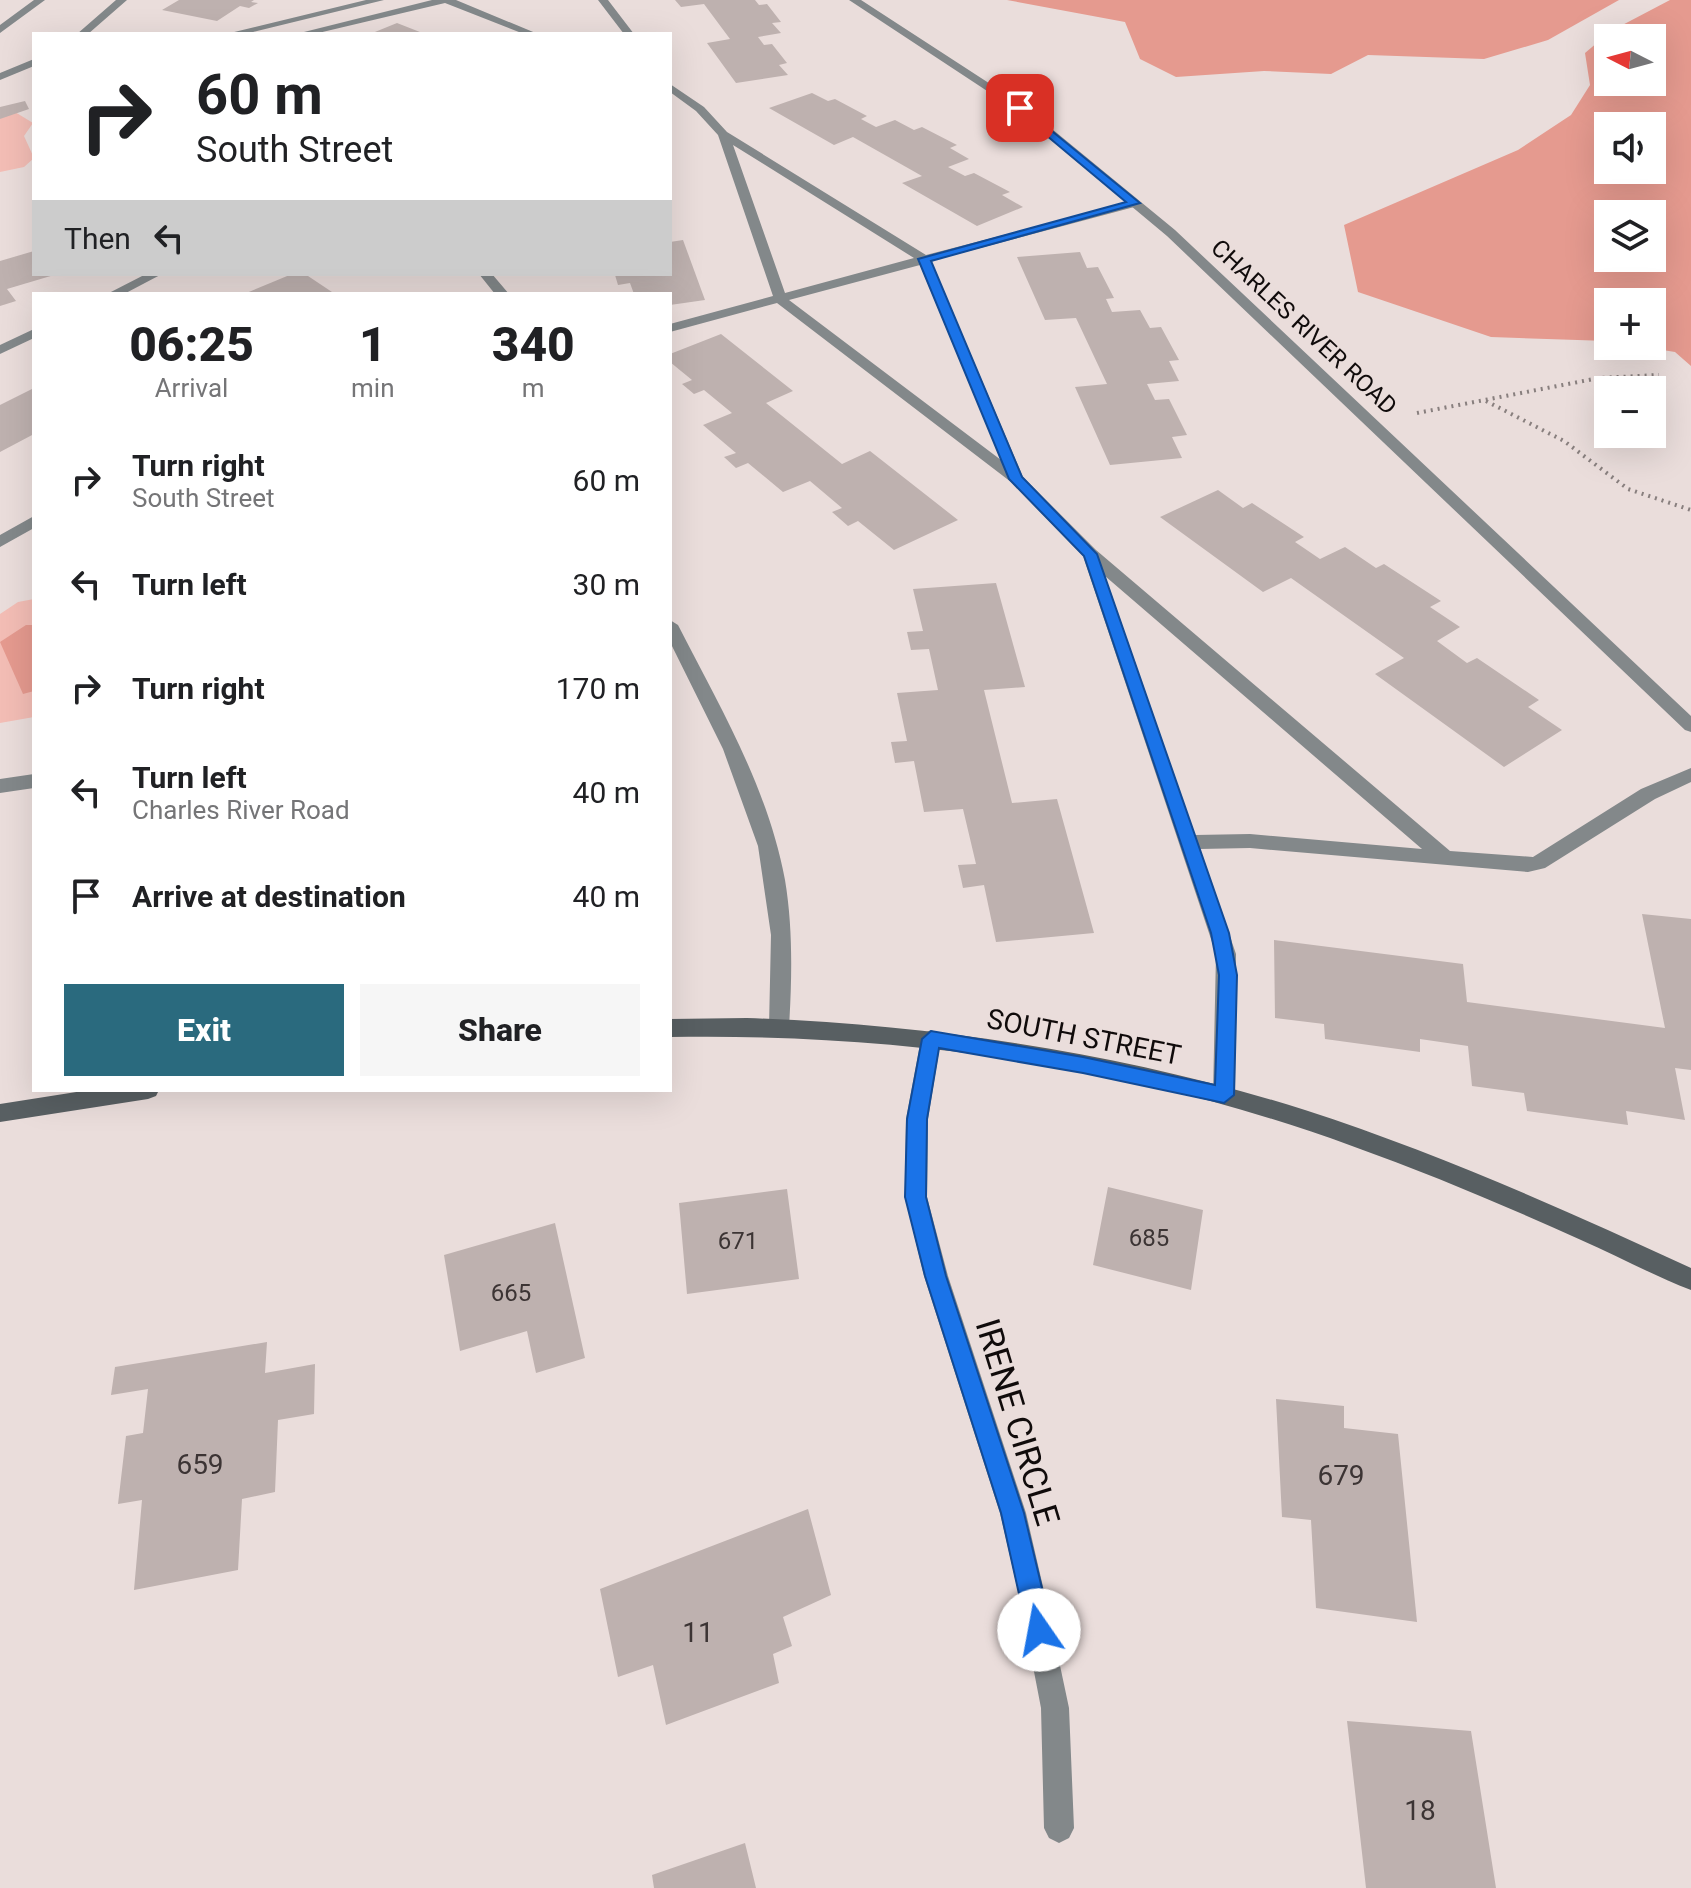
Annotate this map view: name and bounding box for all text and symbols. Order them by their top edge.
north arrow [1594,24,1666,96]
map controls [1594,24,1666,448]
text: 60 m [196,62,323,128]
icon: right [64,64,168,168]
pin [986,74,1054,142]
icon: arrive [998,86,1042,130]
button: sound [1594,112,1666,184]
text: South Street [196,129,393,171]
button: layers [1594,200,1666,272]
icon: left [147,216,191,260]
text: Then [64,221,131,256]
street label: CHARLES RIVER ROAD [1205,234,1403,420]
button: + [1594,288,1666,360]
text: 06:25 [129,316,254,373]
text: 1 [359,316,387,373]
text: 340 [492,316,575,373]
text: Arrival [155,373,228,403]
text: min [351,373,395,403]
text: m [522,373,545,403]
button: − [1594,376,1666,448]
text: Turn right [132,448,265,483]
icon: right [64,458,108,502]
text: 60 m [573,463,640,498]
text: South Street [132,483,274,513]
icon: left [64,562,108,606]
text: Turn left [132,567,247,602]
text: 30 m [573,567,640,602]
icon: right [64,666,108,710]
text: Turn right [132,671,265,706]
text: 170 m [556,671,640,706]
text: Turn left [132,760,247,795]
icon: left [64,770,108,814]
text: 40 m [573,775,640,810]
text: Charles River Road [132,795,350,825]
icon: arrive [64,874,108,918]
text: Arrive at destination [132,879,406,914]
text: 40 m [573,879,640,914]
button: Exit [64,984,344,1076]
button: Share [360,984,640,1076]
street label: SOUTH STREET [984,1002,1184,1072]
house number: 685 [1129,1224,1169,1252]
house number: 671 [718,1227,758,1255]
house number: 665 [491,1279,531,1307]
street label: IRENE CIRCLE [968,1314,1068,1530]
house number: 659 [176,1448,224,1481]
house number: 679 [1317,1459,1365,1492]
position arrow [997,1588,1081,1672]
house number: 11 [682,1616,714,1649]
house number: 18 [1404,1794,1436,1827]

